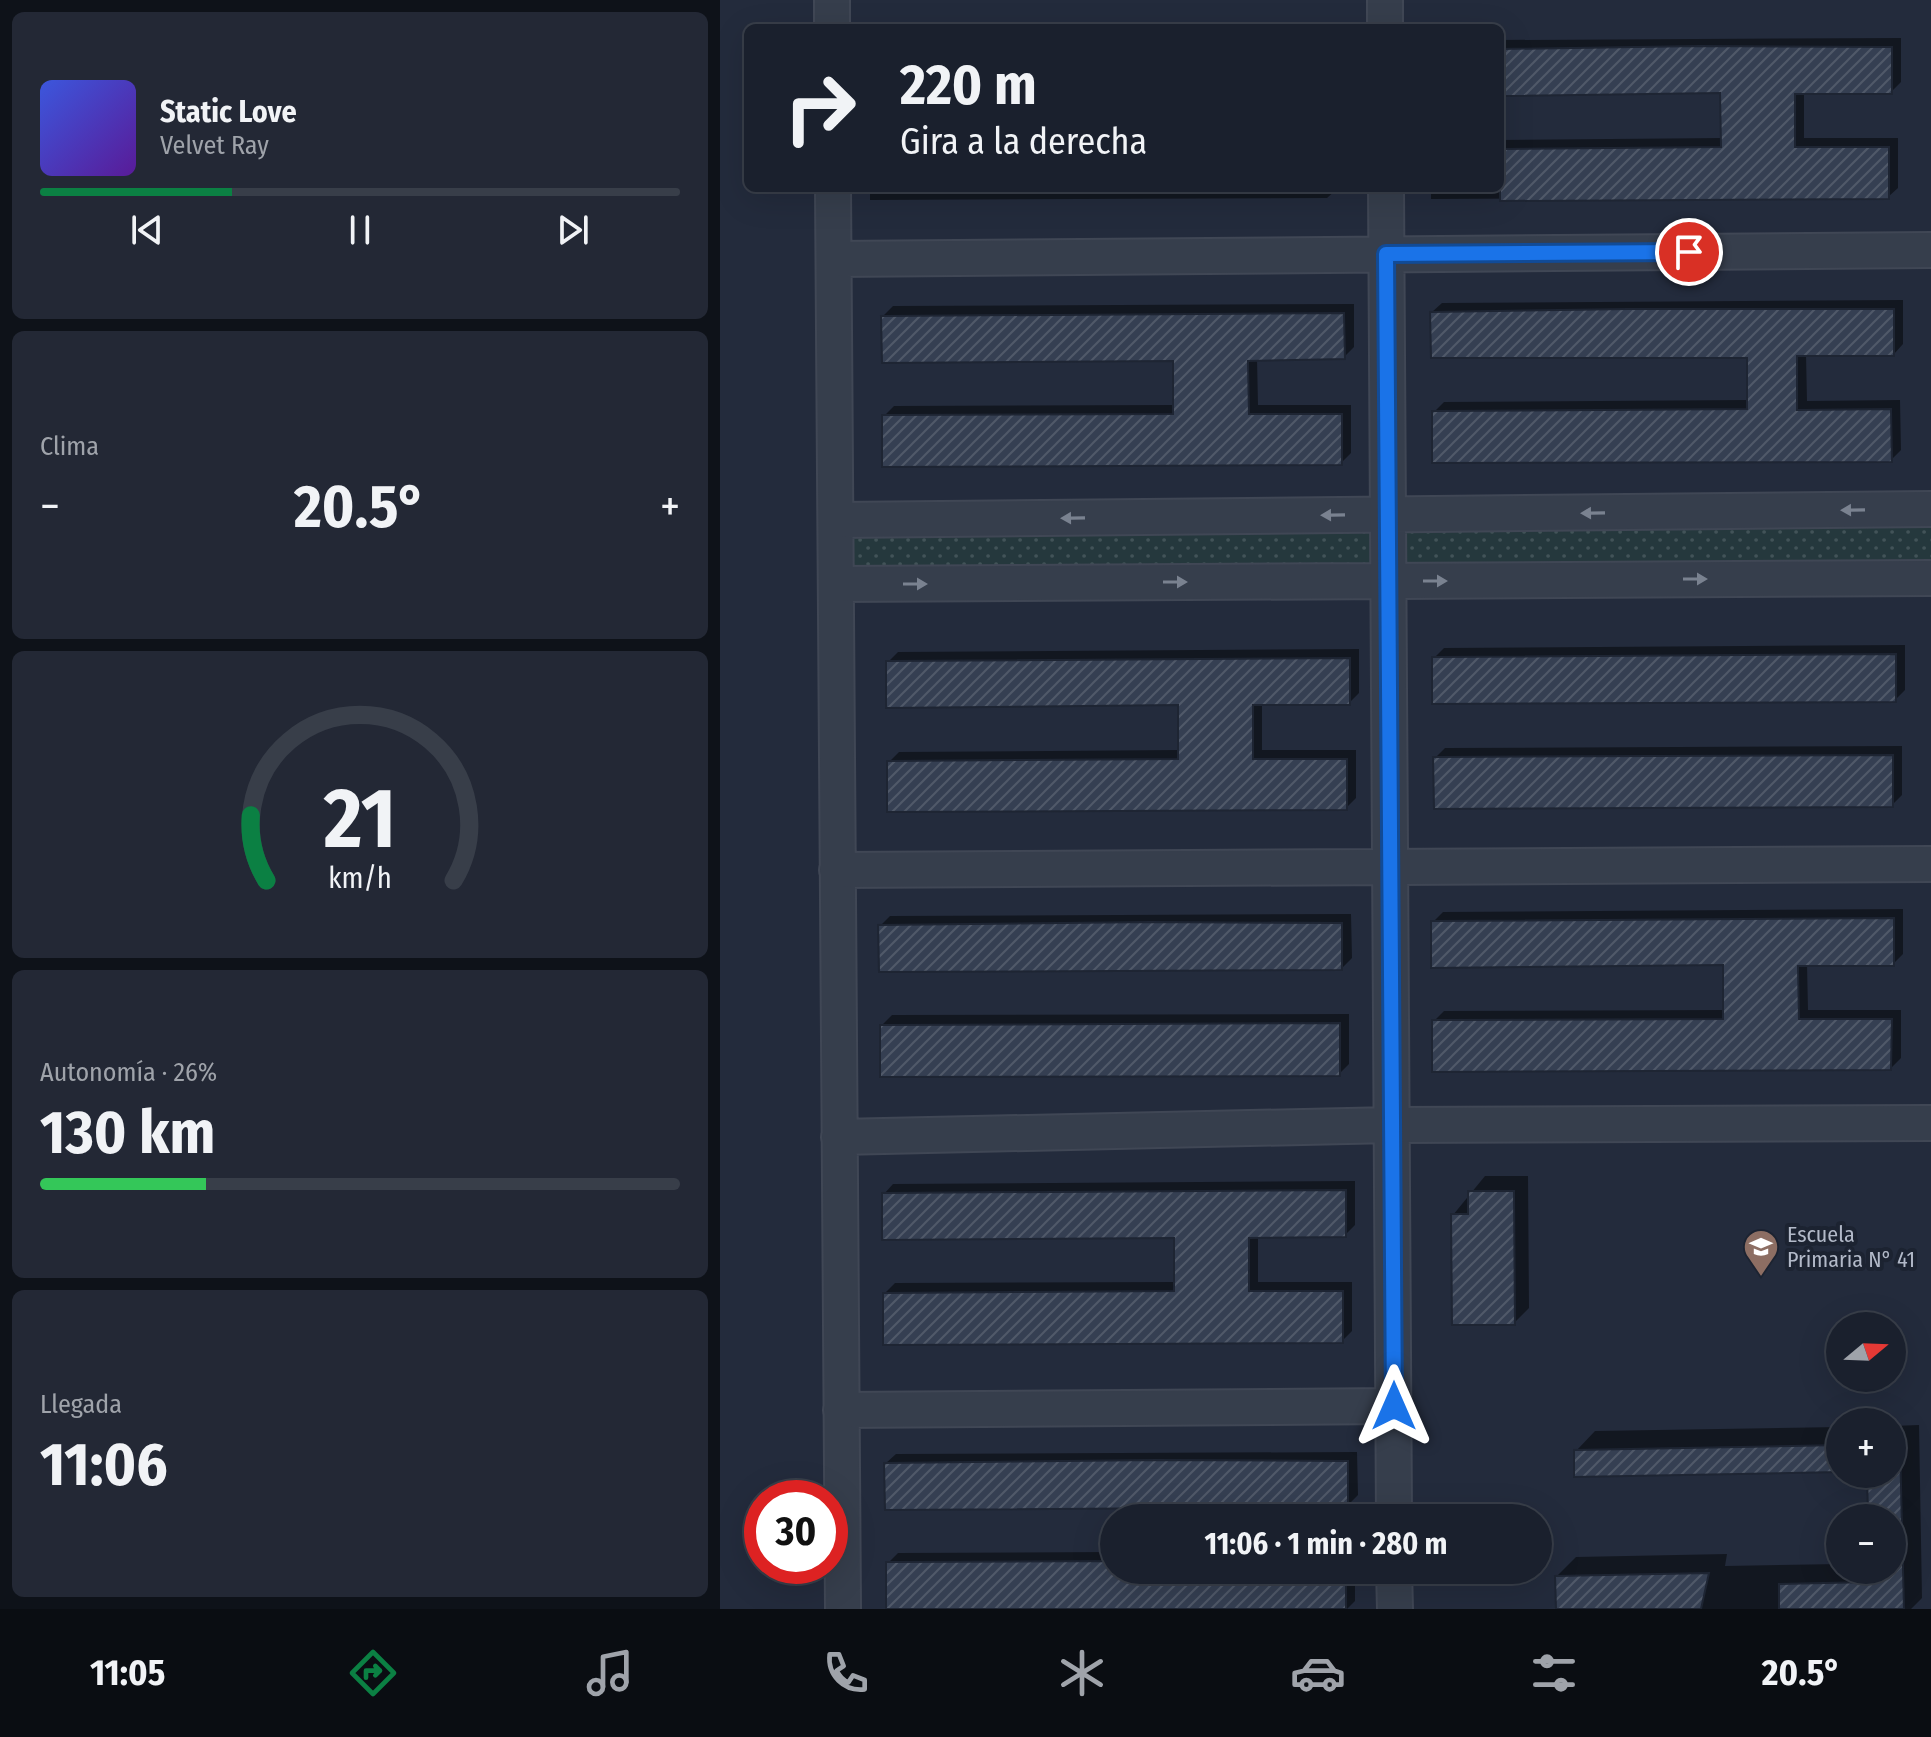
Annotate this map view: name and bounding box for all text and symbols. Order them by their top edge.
text: 220 m [900,52,1037,119]
icon: right [768,56,872,160]
text: Static Love [160,94,297,130]
text: Gira a la derecha [900,120,1147,164]
text: Velvet Ray [160,130,269,161]
icon: previous [125,208,169,252]
icon: pause [338,208,382,252]
icon: next [551,208,595,252]
pin [1655,218,1723,286]
icon: arrive [1667,230,1711,274]
text: Clima [40,431,99,462]
text: 20.5° [294,471,426,543]
text: − [40,480,60,533]
text: + [660,480,680,533]
one-way arrow [1840,504,1865,516]
one-way arrow [1580,507,1605,519]
one-way arrow [1320,509,1345,521]
one-way arrow [1060,511,1085,524]
one-way arrow [1683,573,1708,585]
one-way arrow [1423,575,1448,587]
one-way arrow [1163,576,1188,588]
one-way arrow [903,578,928,590]
text: 21 [323,768,396,868]
text: km/h [328,861,392,896]
text: Autonomía · 26% [40,1057,217,1088]
text: 130 km [40,1097,215,1169]
place label: Escuela Primaria N° 41 [1787,1221,1915,1273]
school or university icon: Escuela Primaria N° 41 [1742,1228,1780,1278]
north arrow [1826,1312,1906,1392]
map controls [1826,1312,1906,1584]
position arrow [1352,1364,1436,1448]
text: Llegada [40,1389,122,1420]
button: + [1826,1408,1906,1488]
text: 11:06 [40,1429,168,1501]
speed limit sign: 30 [744,1480,848,1584]
button: − [1826,1504,1906,1584]
text: 11:06 · 1 min · 280 m [1204,1526,1448,1562]
icon: directions [345,1645,401,1701]
icon: music [582,1645,638,1701]
icon: phone [818,1645,874,1701]
icon: climate [1054,1645,1110,1701]
icon: car [1290,1645,1346,1701]
icon: filters [1526,1645,1582,1701]
text: 11:05 [90,1651,165,1695]
text: 20.5° [1762,1651,1841,1695]

